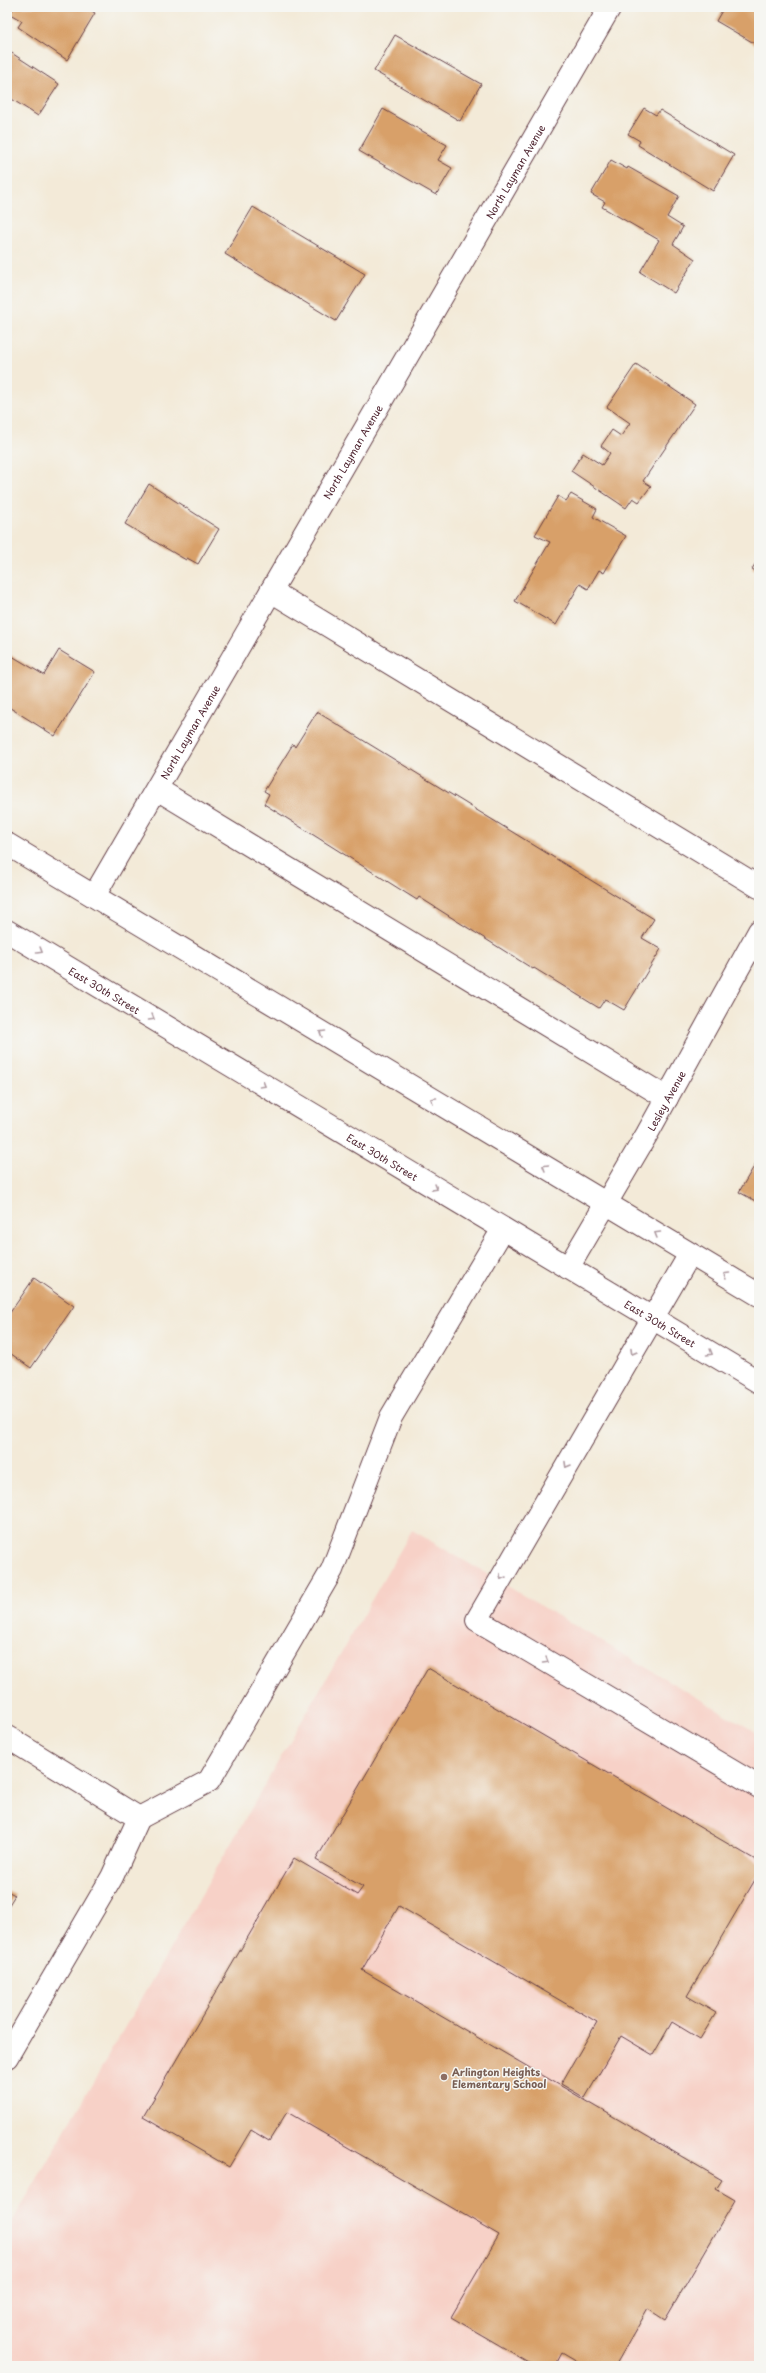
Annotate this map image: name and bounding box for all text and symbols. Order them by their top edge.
street label: North Layman Avenue [481,121,548,221]
street label: North Layman Avenue [319,401,386,501]
street label: North Layman Avenue [156,681,223,782]
one-way arrow [36,946,43,953]
street label: East 30th Street [66,962,143,1017]
one-way arrow [148,1013,155,1020]
one-way arrow [319,1031,326,1038]
street label: Lesley Avenue [643,1067,689,1133]
one-way arrow [259,1080,266,1087]
one-way arrow [430,1098,437,1105]
street label: East 30th Street [344,1129,421,1183]
one-way arrow [542,1164,549,1172]
one-way arrow [431,1183,438,1190]
one-way arrow [654,1231,661,1238]
one-way arrow [723,1272,730,1279]
street label: East 30th Street [622,1296,699,1350]
one-way arrow [630,1348,637,1355]
one-way arrow [706,1348,713,1355]
one-way arrow [565,1460,572,1468]
one-way arrow [499,1573,506,1580]
one-way arrow [542,1656,549,1663]
place label: Arlington Heights Elementary School [452,2064,546,2091]
marker: Arlington Heights Elementary School [439,2072,449,2082]

